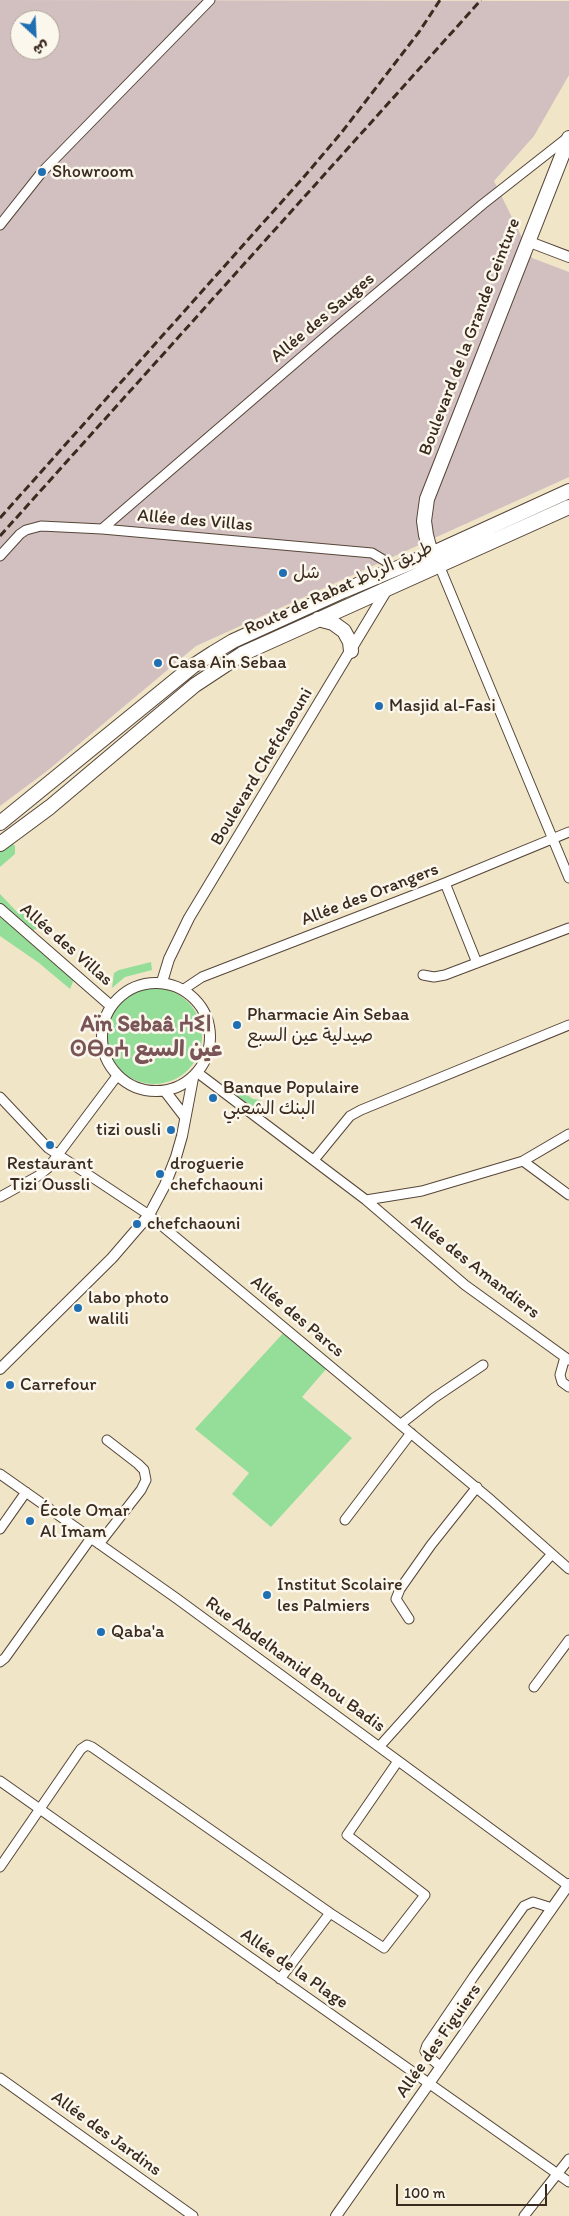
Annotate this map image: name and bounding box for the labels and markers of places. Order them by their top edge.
place label: Showroom [52,161,134,183]
marker: Showroom [36,166,48,178]
place label: شل [293,562,320,584]
marker: شل [277,567,289,579]
place label: Casa Ain Sebaa [168,652,286,674]
marker: Casa Ain Sebaa [152,657,164,669]
place label: Masjid al-Fasi [389,695,496,717]
marker: Masjid al-Fasi [373,700,385,712]
place label: Pharmacie Ain Sebaa صيدلية عين السبع [247,1004,409,1046]
marker: Pharmacie Ain Sebaa صيدلية عين السبع [231,1019,243,1031]
place label: Banque Populaire البنك الشعبي [223,1077,359,1120]
marker: Banque Populaire البنك الشعبي [207,1092,219,1104]
place label: tizi ousli [96,1119,161,1141]
marker: tizi ousli [165,1124,177,1136]
marker: Restaurant Tizi Oussli [44,1139,56,1151]
place label: Restaurant Tizi Oussli [7,1153,93,1196]
place label: droguerie chefchaouni [170,1153,263,1196]
marker: droguerie chefchaouni [154,1168,166,1180]
place label: chefchaouni [147,1213,240,1235]
marker: chefchaouni [131,1218,143,1230]
place label: labo photo walili [88,1287,169,1330]
marker: labo photo walili [72,1302,84,1314]
place label: Carrefour [20,1374,96,1396]
marker: Carrefour [4,1379,16,1391]
place label: École Omar Al Imam [40,1500,130,1542]
marker: École Omar Al Imam [24,1515,36,1527]
place label: Institut Scolaire les Palmiers [277,1574,403,1616]
marker: Institut Scolaire les Palmiers [261,1589,273,1601]
place label: Qaba'a [111,1621,164,1643]
marker: Qaba'a [95,1626,107,1638]

